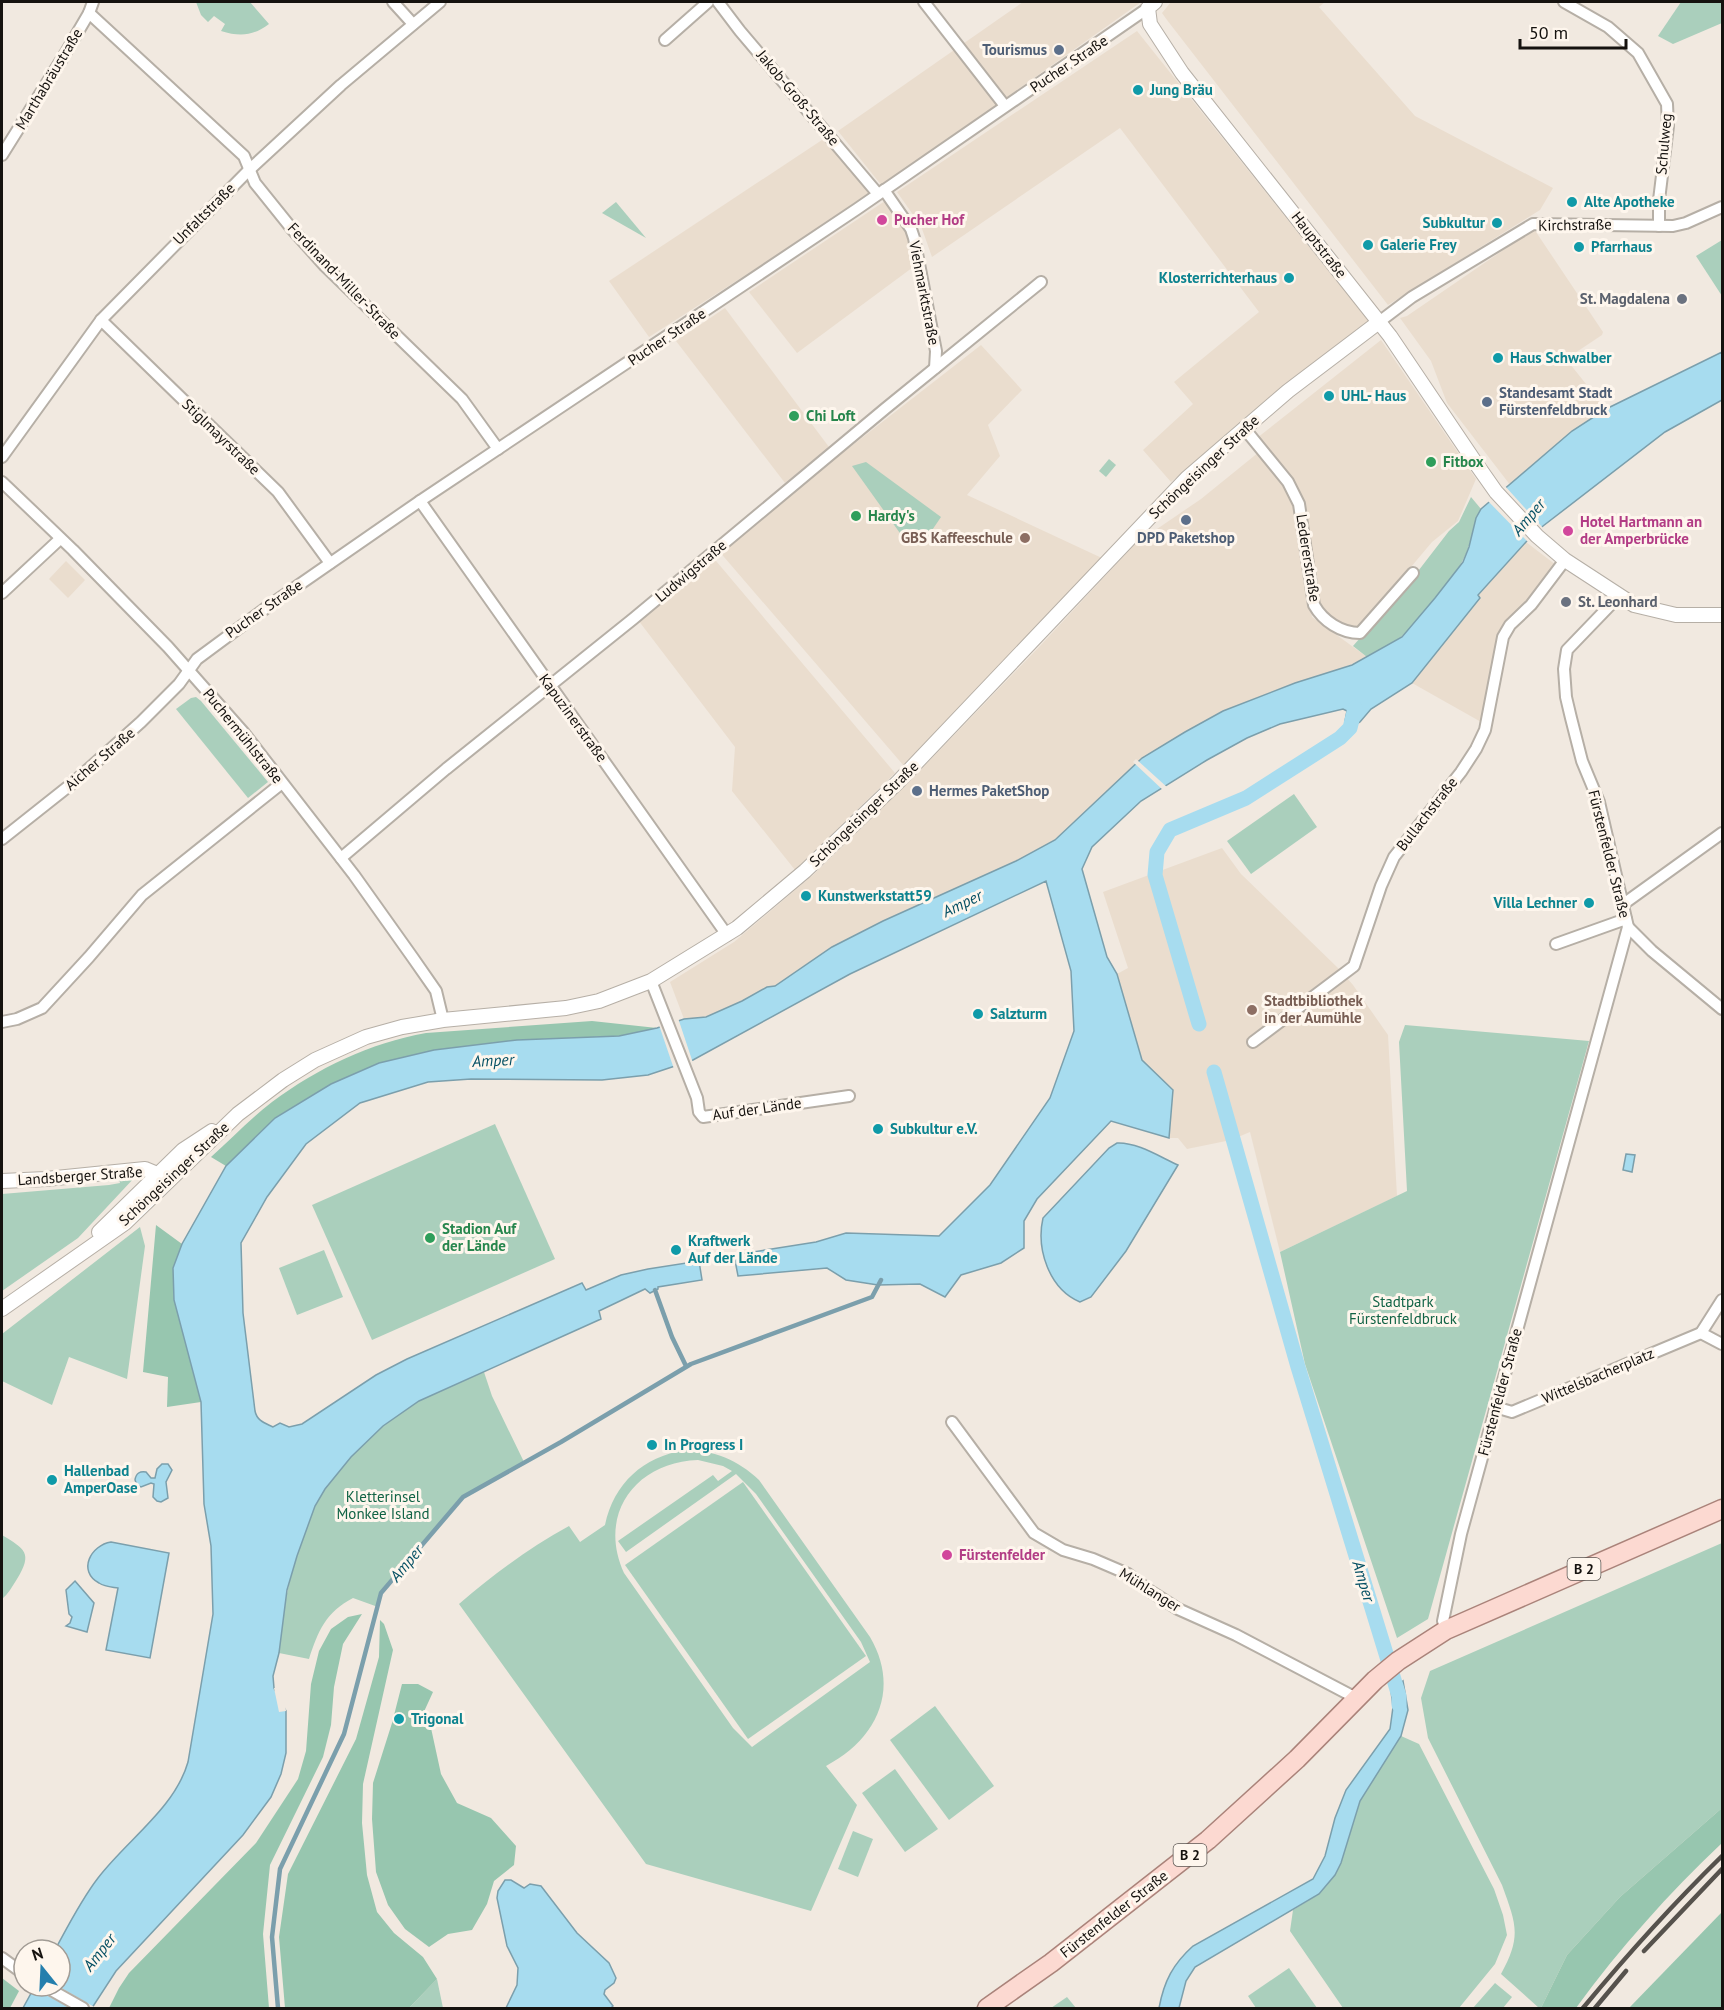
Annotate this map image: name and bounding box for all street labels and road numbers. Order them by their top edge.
street label: Marthabräustraße [11,25,86,133]
street label: Pucher Straße [1026,31,1111,97]
street label: Jakob-Groß-Straße [752,45,844,149]
street label: Schulweg [1651,112,1676,176]
street label: Unfaltstraße [169,179,239,249]
street label: Hauptstraße [1288,208,1351,282]
street label: Kirchstraße [1538,214,1612,235]
street label: Ferdinand-Miller-Straße [284,218,405,343]
street label: Viehmarktstraße [905,238,944,347]
street label: Pucher Straße [624,304,709,370]
street label: Stiglmayrstraße [178,394,265,479]
street label: Schöngeisinger Straße [1144,410,1263,523]
street label: Ledererstraße [1292,513,1325,603]
street label: Ludwigstraße [651,535,730,606]
street label: Pucher Straße [222,575,306,642]
street label: Kapuzinerstraße [535,670,612,766]
street label: Puchermühlstraße [199,684,288,787]
street label: Aicher Straße [61,723,139,794]
street label: Schöngeisinger Straße [805,757,922,871]
street label: Bullachstraße [1392,773,1461,854]
street label: Fürstenfelder Straße [1584,788,1635,920]
street label: Auf der Lände [711,1093,803,1124]
street label: Schöngeisinger Straße [114,1117,233,1230]
street label: Landsberger Straße [17,1162,143,1189]
street label: Fürstenfelder Straße [1473,1326,1526,1458]
street label: Wittelsbacherplatz [1539,1343,1657,1408]
road number: B 2 [1568,1558,1600,1580]
street label: Mühlanger [1116,1563,1185,1616]
road number: B 2 [1174,1844,1206,1866]
street label: Fürstenfelder Straße [1056,1866,1171,1962]

